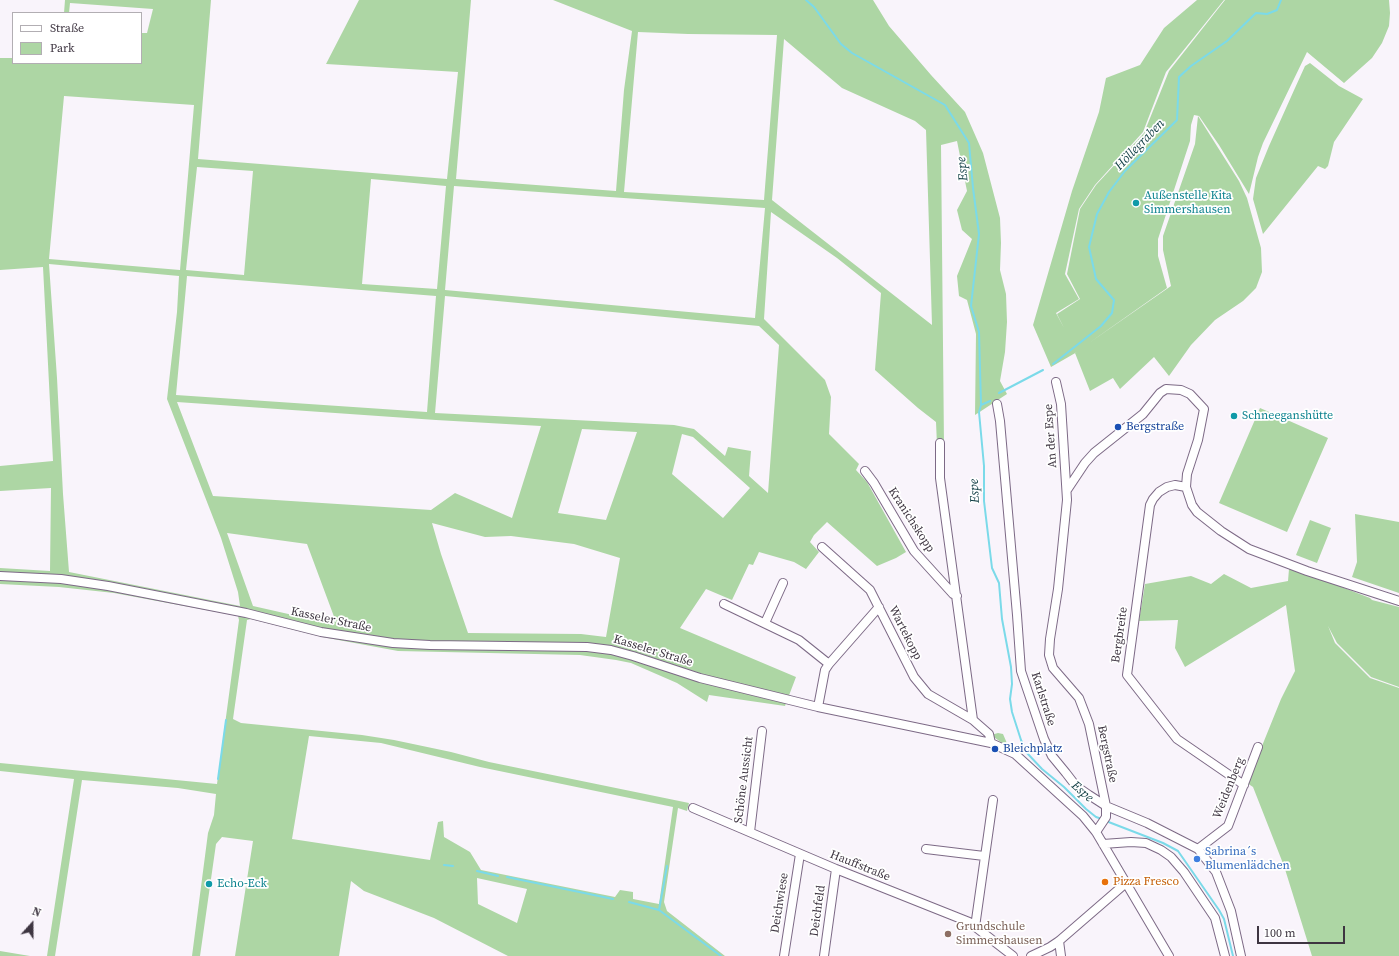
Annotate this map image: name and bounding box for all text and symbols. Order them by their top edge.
legend [12,12,142,64]
text: Straße [50,20,84,36]
text: Park [50,40,75,56]
water label: Höllegraben [1112,116,1168,174]
water label: Espe [954,156,972,182]
place label: Außenstelle Kita Simmershausen [1144,189,1232,217]
marker: Außenstelle Kita Simmershausen [1131,198,1141,208]
street label: An der Espe [1042,403,1060,469]
place label: Schneeganshütte [1242,409,1333,423]
marker: Schneeganshütte [1229,411,1239,421]
place label: Bergstraße [1126,420,1184,434]
marker: Bergstraße [1113,422,1123,432]
water label: Espe [967,478,983,504]
street label: Kranichskopp [885,485,937,555]
street label: Kasseler Straße [289,604,373,636]
street label: Wartekopp [885,604,925,662]
street label: Bergbreite [1109,606,1131,664]
street label: Kasseler Straße [612,632,694,670]
street label: Karlstraße [1028,670,1058,728]
street label: Bergstraße [1094,724,1120,784]
street label: Schöne Aussicht [732,736,756,824]
place label: Bleichplatz [1003,742,1062,756]
marker: Bleichplatz [990,744,1000,754]
street label: Weidenberg [1210,755,1248,821]
water label: Espe [1068,778,1096,806]
place label: Sabrina´s Blumenlädchen [1205,845,1290,873]
street label: Hauffstraße [828,847,892,885]
marker: Sabrina´s Blumenlädchen [1192,854,1202,864]
street label: Deichwiese [768,872,792,934]
place label: Pizza Fresco [1113,875,1179,889]
place label: Echo-Eck [217,877,267,891]
marker: Pizza Fresco [1100,877,1110,887]
marker: Echo-Eck [204,879,214,889]
street label: Deichfeld [807,884,829,938]
north arrow [12,904,52,944]
text: N [30,904,43,921]
scale bar [1259,918,1347,944]
place label: Grundschule Simmershausen [956,920,1042,948]
text: 100 m [1264,925,1296,941]
marker: Grundschule Simmershausen [943,929,953,939]

